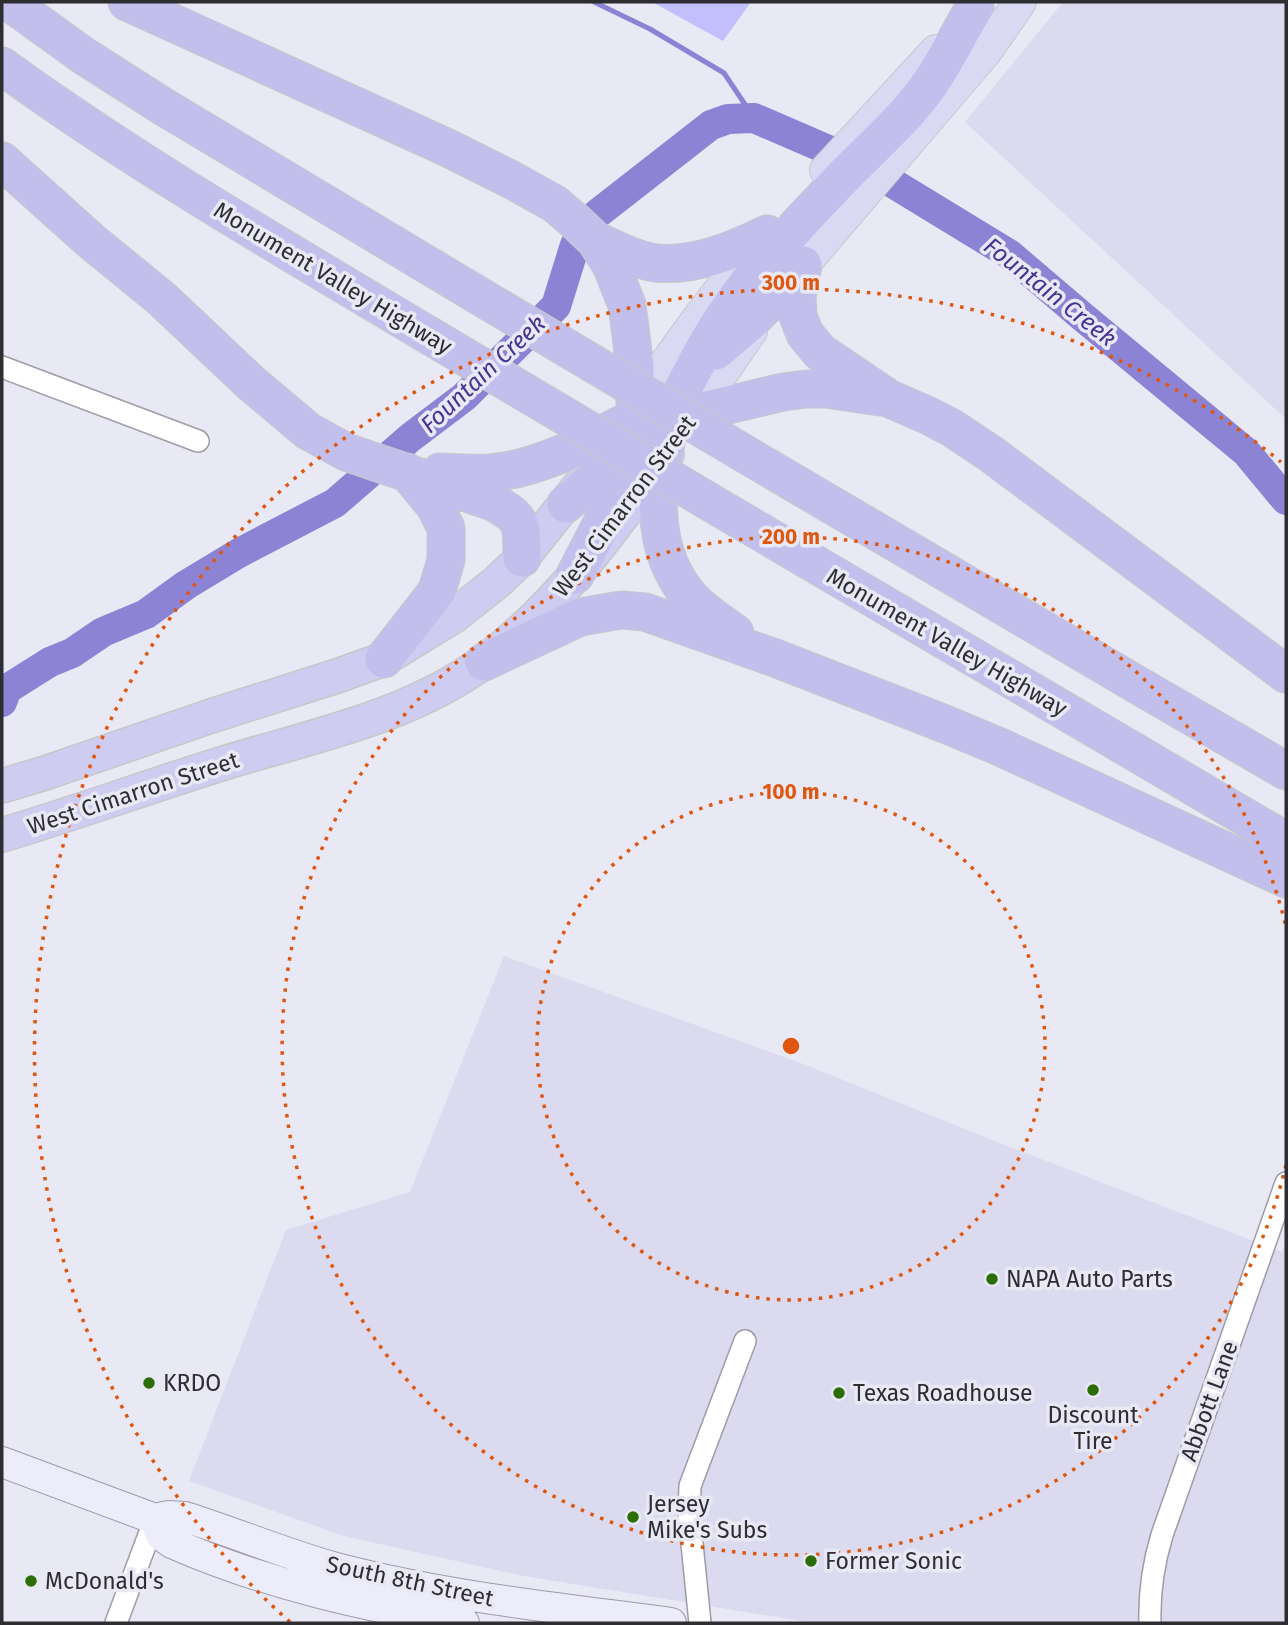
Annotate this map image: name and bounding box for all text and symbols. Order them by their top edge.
street label: Monument Valley Highway [209,196,458,361]
water label: Fountain Creek [978,232,1122,352]
text: 300 m [761,270,820,296]
water label: Fountain Creek [415,309,551,439]
street label: West Cimarron Street [546,409,702,602]
text: 200 m [762,524,820,550]
street label: Monument Valley Highway [822,562,1073,723]
street label: West Cimarron Street [24,745,243,840]
text: 100 m [762,779,820,805]
centre of rings [779,1034,803,1058]
place label: NAPA Auto Parts [1006,1265,1173,1293]
marker: NAPA Auto Parts [984,1271,1000,1287]
street label: Abbott Lane [1174,1337,1244,1465]
place label: KRDO [163,1369,221,1397]
marker: KRDO [141,1375,157,1391]
place label: Texas Roadhouse [853,1379,1033,1407]
marker: Discount Tire [1085,1382,1101,1398]
marker: Texas Roadhouse [831,1385,847,1401]
place label: Discount Tire [1047,1401,1139,1455]
place label: Jersey Mike's Subs [647,1490,767,1544]
marker: Jersey Mike's Subs [625,1509,641,1525]
place label: Former Sonic [825,1547,962,1575]
street label: South 8th Street [324,1550,497,1613]
marker: Former Sonic [803,1553,819,1569]
place label: McDonald's [45,1567,164,1595]
marker: McDonald's [23,1573,39,1589]

